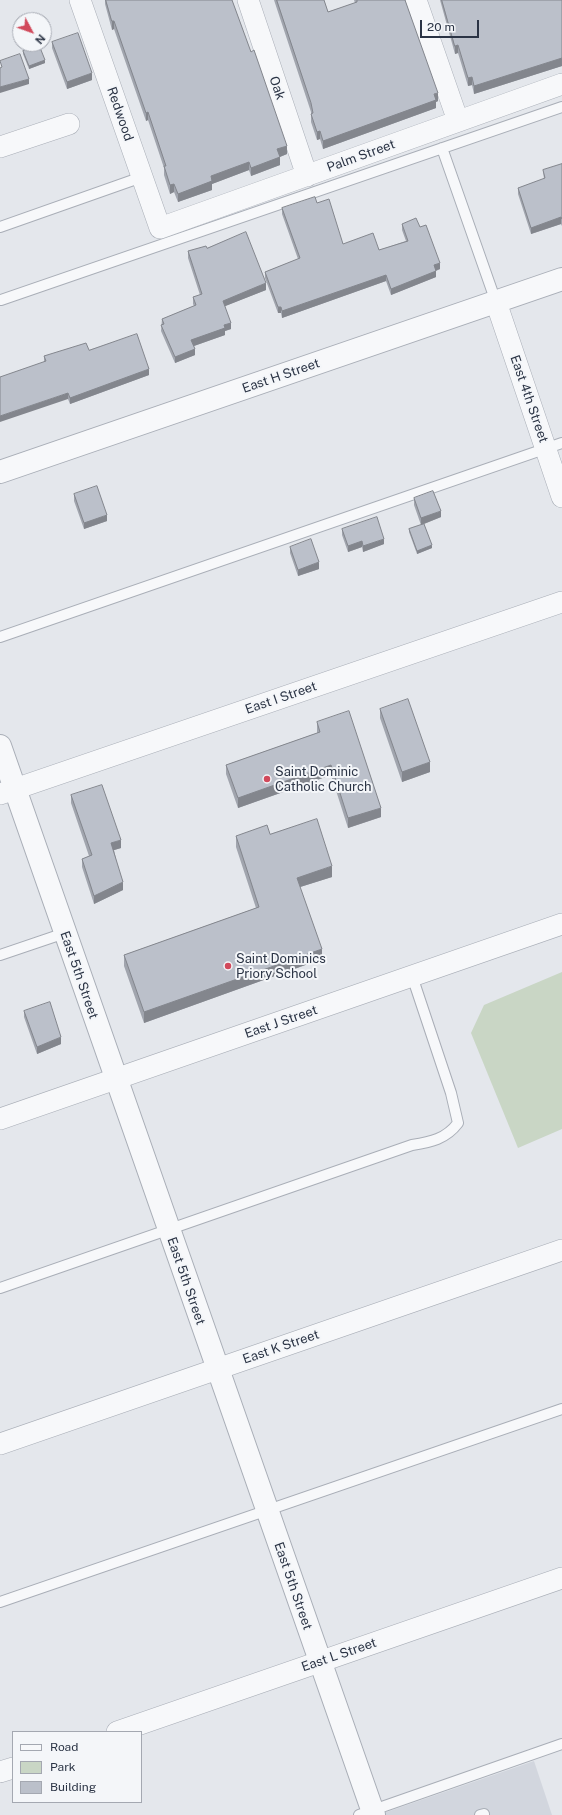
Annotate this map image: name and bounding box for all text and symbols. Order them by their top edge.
north arrow [12,12,52,52]
scale bar [422,12,481,38]
text: 20 m [427,20,455,34]
text: N [33,32,48,46]
street label: Oak [266,74,288,102]
street label: Redwood [103,85,137,143]
street label: Palm Street [325,136,397,176]
street label: East 4th Street [507,353,551,445]
street label: East H Street [240,355,322,397]
street label: East I Street [243,678,319,718]
place label: Saint Dominic Catholic Church [275,764,372,795]
marker: Saint Dominic Catholic Church [262,774,272,784]
street label: East 5th Street [57,929,101,1021]
place label: Saint Dominics Priory School [236,951,326,982]
marker: Saint Dominics Priory School [223,961,233,971]
street label: East J Street [243,1002,319,1042]
street label: East 5th Street [164,1235,208,1327]
street label: East K Street [241,1327,321,1367]
street label: East 5th Street [271,1540,315,1632]
street label: East L Street [299,1635,379,1675]
legend [12,1731,142,1803]
text: Road [50,1740,78,1754]
text: Park [50,1760,76,1774]
text: Building [50,1780,96,1794]

